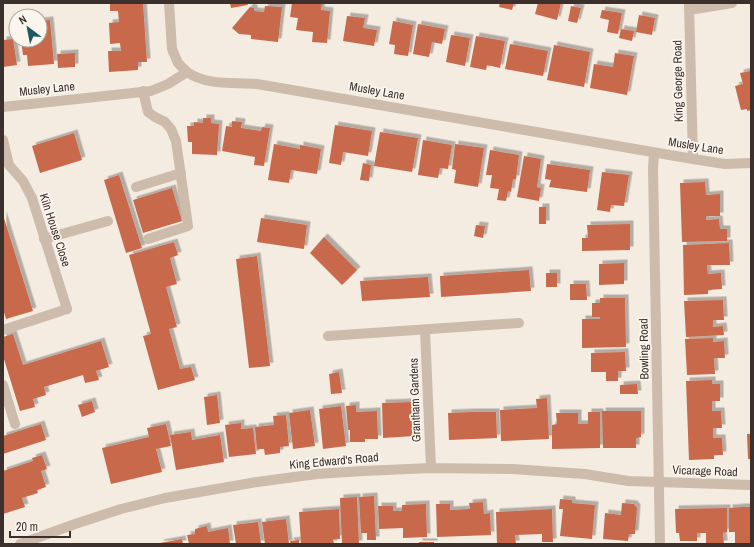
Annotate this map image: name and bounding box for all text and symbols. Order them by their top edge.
north arrow [8,8,48,48]
text: N [16,12,29,27]
street label: King George Road [669,40,687,122]
street label: Musley Lane [18,78,76,100]
street label: Musley Lane [348,78,406,104]
street label: Musley Lane [667,134,725,158]
street label: Kiln House Close [36,191,74,269]
street label: Bowling Road [635,318,653,380]
street label: Grantham Gardens [406,358,424,442]
street label: King Edward's Road [289,449,379,473]
street label: Vicarage Road [672,462,738,480]
scale bar [10,513,70,539]
text: 20 m [16,519,38,535]

